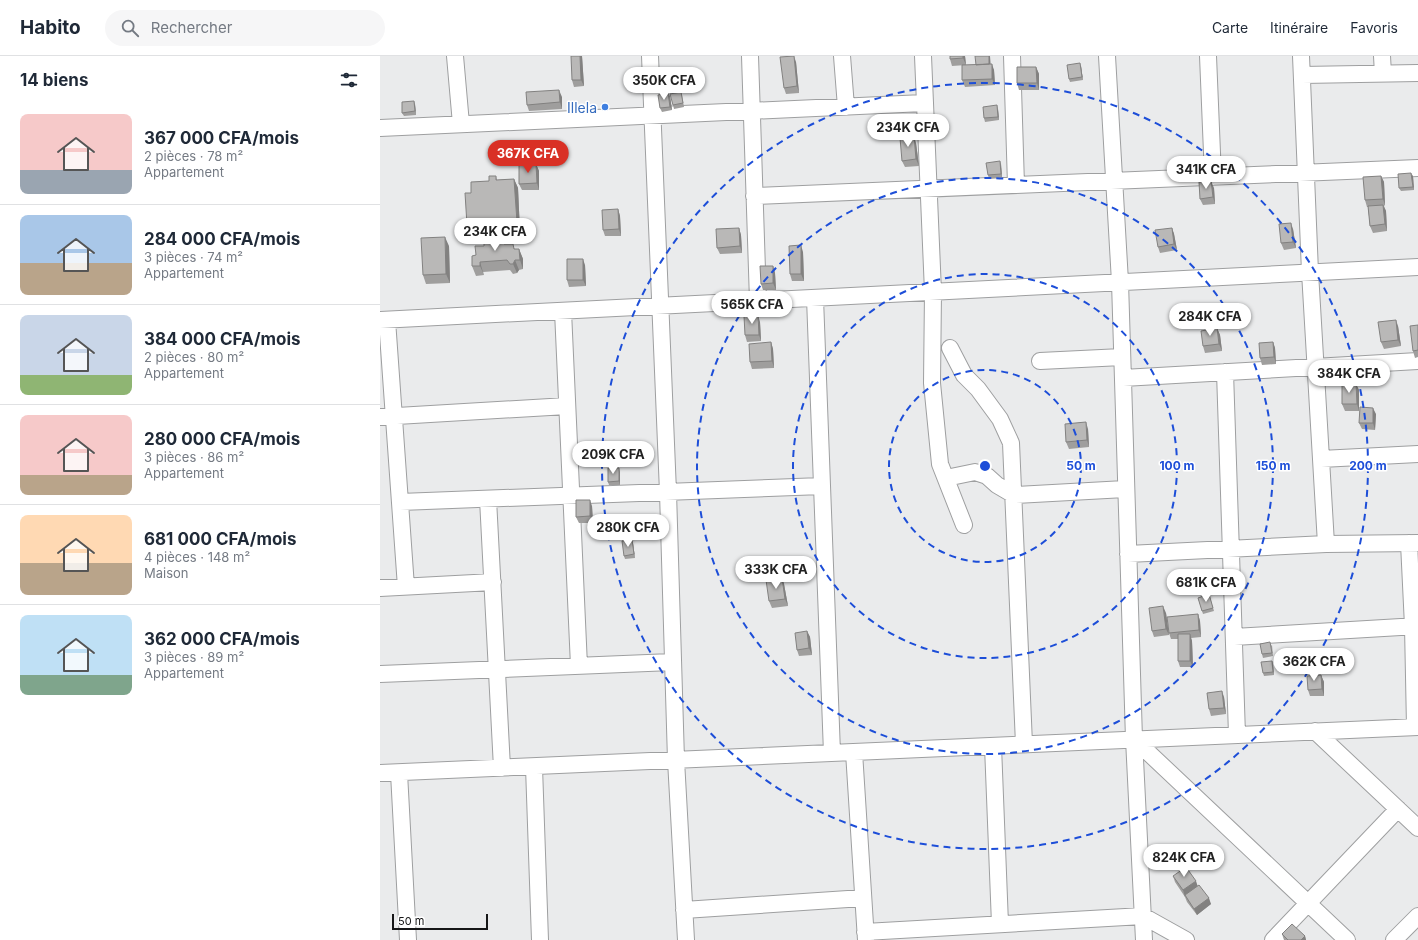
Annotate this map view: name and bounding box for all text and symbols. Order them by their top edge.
search box [105,10,385,46]
text: Habito [20,16,81,39]
icon: search [119,17,141,39]
text: Rechercher [151,18,232,37]
text: Carte [1212,19,1248,36]
text: Itinéraire [1270,19,1328,36]
text: Favoris [1350,19,1398,36]
pin: 350K CFA [623,67,705,101]
icon: filters [338,69,360,91]
text: 14 biens [20,70,88,90]
text: 350K CFA [632,72,696,88]
place label: Illela [567,99,597,116]
marker: Illela [600,102,610,112]
pin: 234K CFA [867,114,949,148]
text: 234K CFA [876,119,940,135]
text: 367 000 CFA/mois [144,128,299,148]
icon: home [52,130,100,178]
pin: 367K CFA [487,140,569,174]
text: 367K CFA [497,145,559,161]
text: 2 pièces · 78 m² [144,148,243,164]
pin: 341K CFA [1165,156,1247,190]
text: 341K CFA [1176,161,1236,177]
text: Appartement [144,164,224,180]
pin: 234K CFA [454,218,536,252]
text: 234K CFA [463,223,527,239]
text: 284 000 CFA/mois [144,229,300,249]
icon: home [52,231,100,279]
text: 3 pièces · 74 m² [144,249,243,265]
text: Appartement [144,265,224,281]
pin: 565K CFA [711,291,793,325]
text: 565K CFA [720,296,784,312]
pin: 284K CFA [1169,303,1251,337]
text: 284K CFA [1178,308,1242,324]
text: 384 000 CFA/mois [144,329,301,349]
icon: home [52,331,100,379]
text: 2 pièces · 80 m² [144,349,244,365]
pin: 384K CFA [1308,360,1390,394]
text: Appartement [144,365,224,381]
text: 384K CFA [1317,365,1381,381]
text: 280 000 CFA/mois [144,429,300,449]
icon: home [52,431,100,479]
pin: 209K CFA [572,441,654,475]
text: 209K CFA [581,446,645,462]
text: 3 pièces · 86 m² [144,449,244,465]
text: 50 m [1066,458,1096,473]
text: 100 m [1159,458,1195,473]
text: 150 m [1256,458,1290,473]
text: 200 m [1349,458,1387,473]
centre of rings [978,459,992,473]
text: Appartement [144,465,224,481]
pin: 280K CFA [587,514,669,548]
text: 280K CFA [596,519,660,535]
text: 681 000 CFA/mois [144,529,296,549]
icon: home [52,531,100,579]
text: 4 pièces · 148 m² [144,549,250,565]
pin: 333K CFA [735,556,817,590]
text: 333K CFA [744,561,808,577]
text: Maison [144,565,189,581]
pin: 681K CFA [1165,569,1247,603]
text: 681K CFA [1176,574,1236,590]
text: 362 000 CFA/mois [144,629,300,649]
icon: home [52,631,100,679]
pin: 362K CFA [1273,648,1355,682]
text: 3 pièces · 89 m² [144,649,244,665]
text: 362K CFA [1282,653,1346,669]
text: Appartement [144,665,224,681]
pin: 824K CFA [1143,844,1225,878]
text: 824K CFA [1152,849,1216,865]
scale bar [392,912,488,931]
text: 50 m [398,914,424,928]

